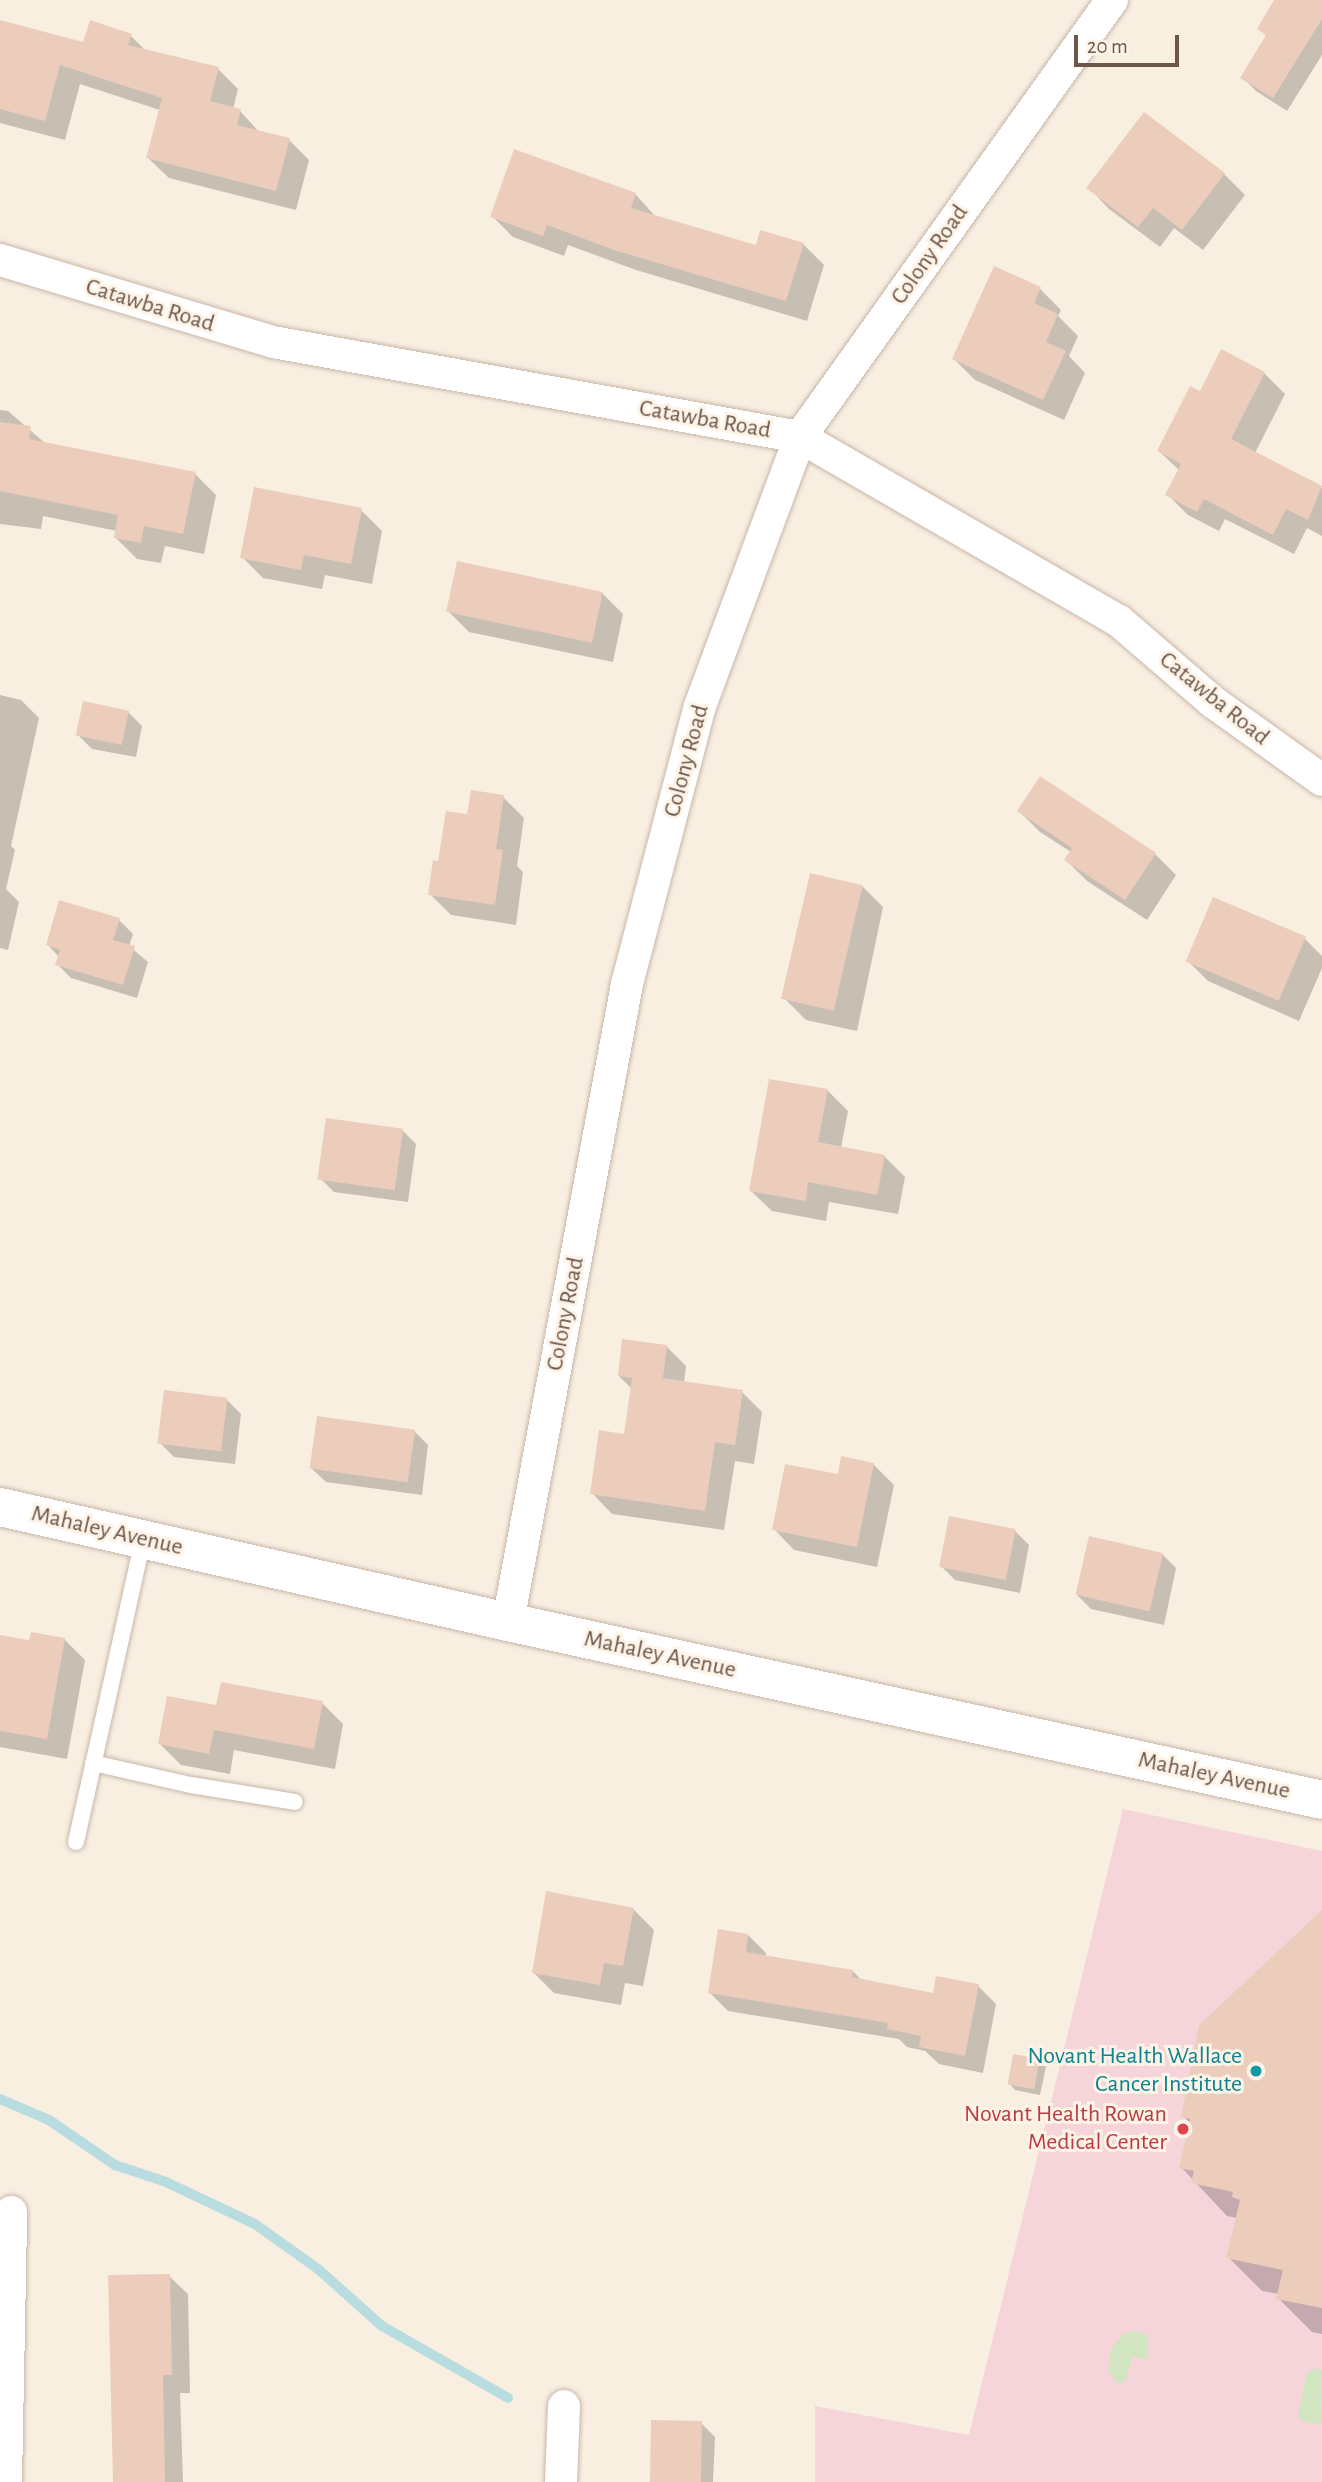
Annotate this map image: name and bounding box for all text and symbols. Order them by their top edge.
scale bar [1077,21,1182,65]
text: 20 m [1087,36,1128,57]
street label: Colony Road [885,200,975,310]
street label: Catawba Road [82,273,218,339]
street label: Catawba Road [637,394,773,446]
street label: Catawba Road [1153,646,1275,752]
street label: Colony Road [658,702,716,820]
street label: Colony Road [541,1255,591,1373]
street label: Mahaley Avenue [28,1500,186,1562]
street label: Mahaley Avenue [581,1625,739,1685]
street label: Mahaley Avenue [1135,1746,1293,1806]
place label: Novant Health Wallace Cancer Institute [1027,2043,1242,2099]
marker: Novant Health Wallace Cancer Institute [1248,2063,1264,2079]
place label: Novant Health Rowan Medical Center [964,2101,1167,2157]
marker: Novant Health Rowan Medical Center [1173,2119,1193,2139]

